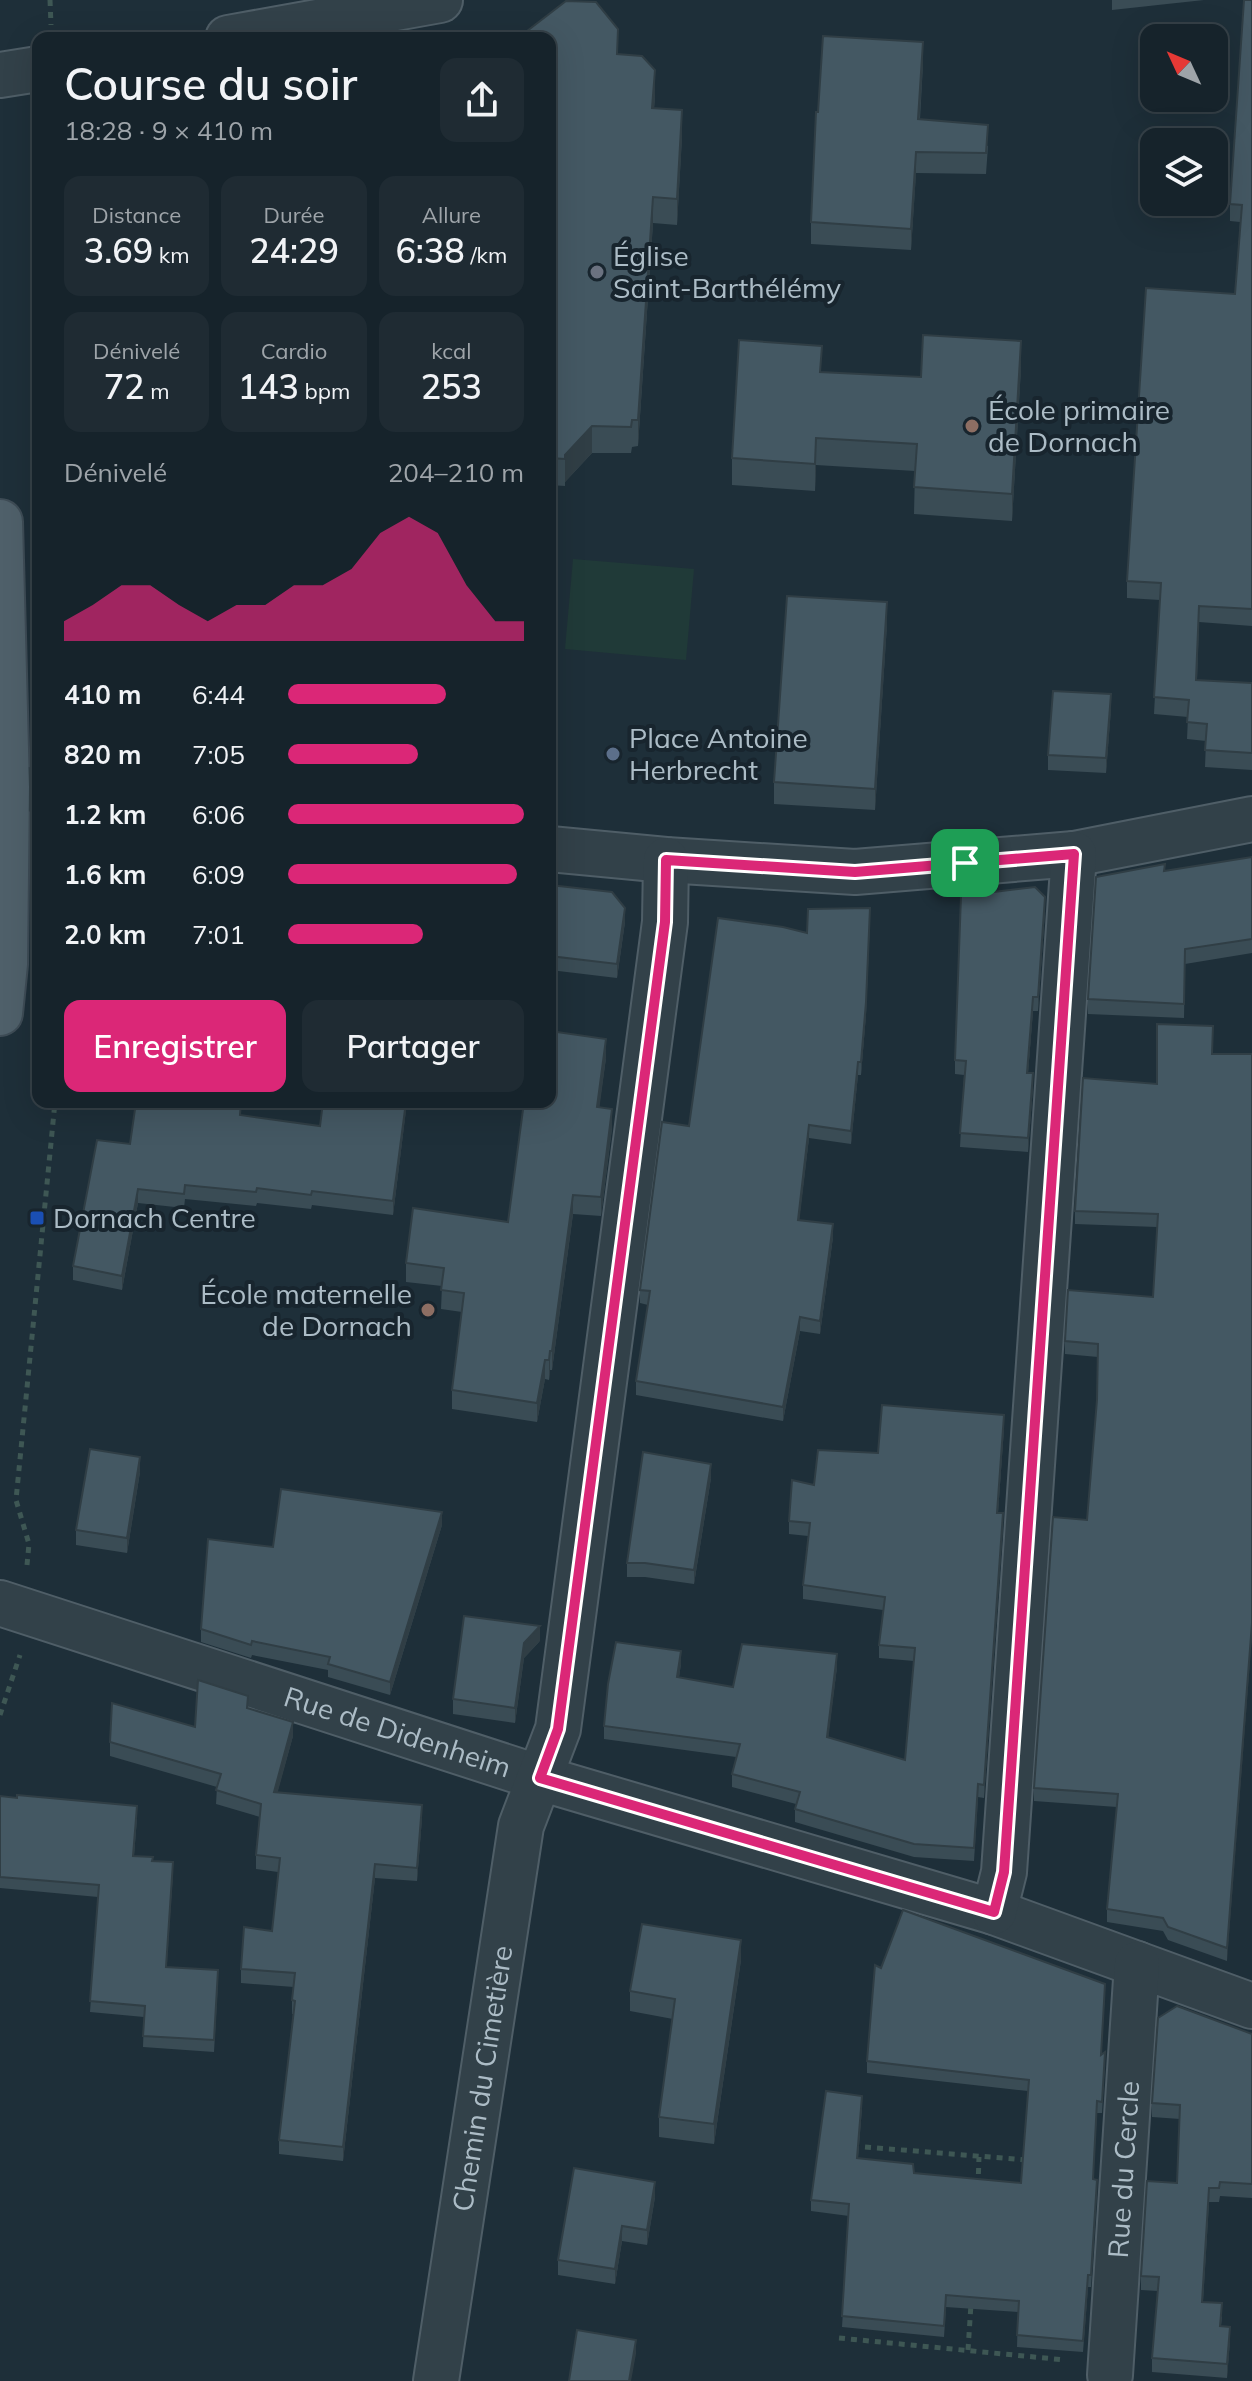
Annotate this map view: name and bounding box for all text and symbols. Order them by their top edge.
north arrow [1140,24,1228,112]
map controls [1140,24,1228,216]
text: Course du soir [64,56,357,111]
button: share [440,58,524,142]
text: 18:28 · 9 × 410 m [64,114,273,147]
button: layers [1140,128,1228,216]
text: Distance [92,201,181,229]
text: Durée [264,201,324,229]
text: Allure [422,201,481,229]
text: 3.69 [84,229,153,272]
text: 24:29 [249,229,339,272]
text: 6:38 [395,229,465,272]
place label: Église Saint-Barthélémy [613,238,841,305]
text: km [153,241,189,269]
text: /km [465,241,507,269]
marker: Église Saint-Barthélémy [588,263,606,281]
text: Dénivelé [93,337,180,365]
text: Cardio [261,337,327,365]
text: kcal [431,337,471,365]
text: 72 [104,365,145,408]
text: 143 [238,365,299,408]
text: 253 [421,365,482,408]
text: m [145,377,170,405]
text: bpm [299,377,350,405]
place label: École primaire de Dornach [988,392,1170,459]
marker: École primaire de Dornach [963,417,981,435]
text: Dénivelé [64,456,167,489]
text: 204–210 m [388,456,524,489]
text: 410 m [64,678,141,711]
text: 6:44 [192,678,245,711]
place label: Place Antoine Herbrecht [629,720,808,787]
text: 820 m [64,738,141,771]
text: 7:05 [192,738,245,771]
marker: Place Antoine Herbrecht [604,745,622,763]
text: 1.2 km [64,798,147,831]
text: 6:06 [192,798,245,831]
pin [931,829,999,897]
icon: arrive [943,841,987,885]
text: 1.6 km [64,858,147,891]
text: 6:09 [192,858,245,891]
text: 2.0 km [64,918,147,951]
text: 7:01 [192,918,245,951]
button: Enregistrer [64,1000,286,1092]
button: Partager [302,1000,524,1092]
place label: Dornach Centre [53,1200,256,1235]
marker: Dornach Centre [28,1209,46,1227]
place label: École maternelle de Dornach [200,1276,412,1343]
marker: École maternelle de Dornach [419,1301,437,1319]
street label: Rue de Didenheim [280,1678,516,1784]
street label: Chemin du Cimetière [444,1943,519,2214]
street label: Rue du Cercle [1100,2080,1146,2259]

